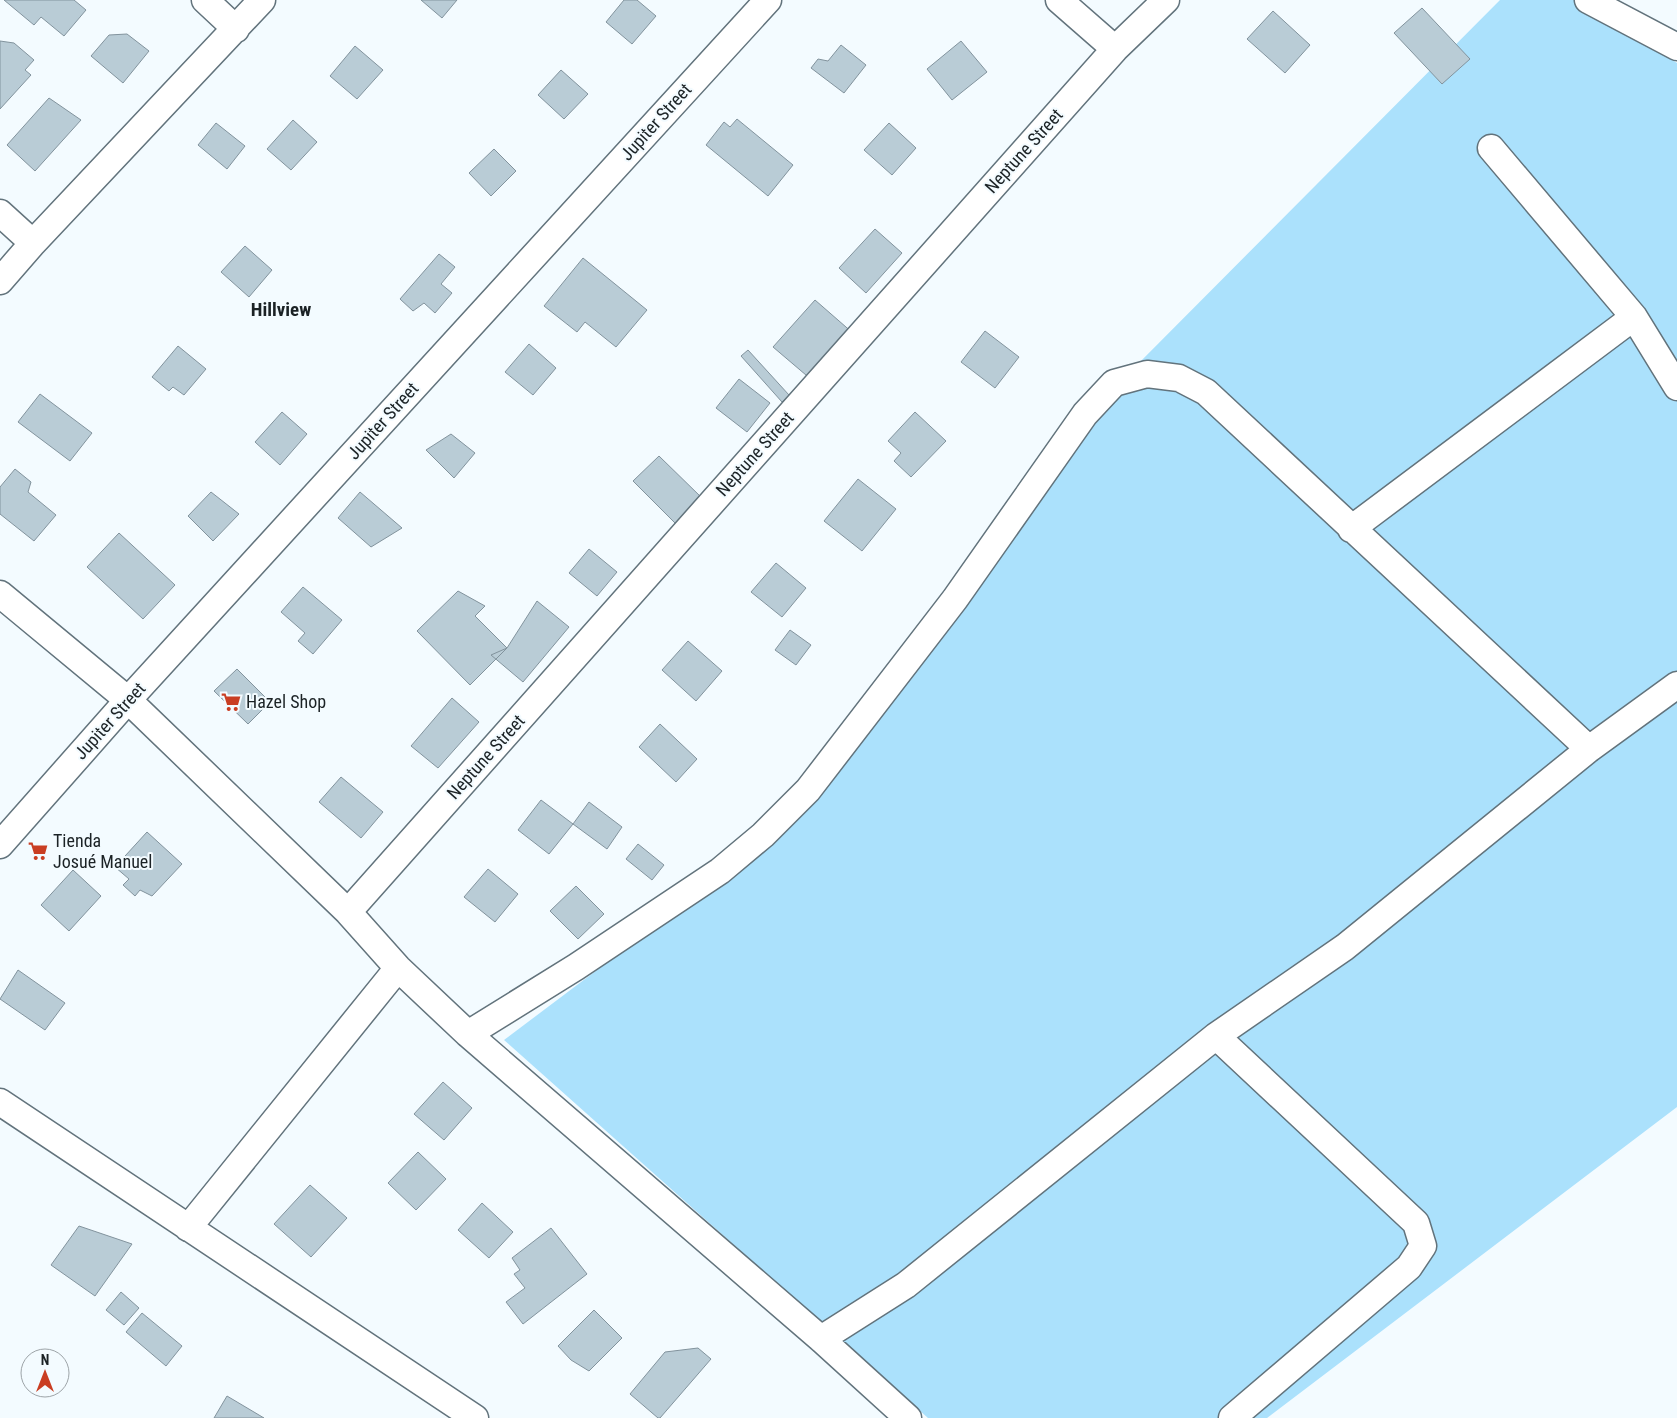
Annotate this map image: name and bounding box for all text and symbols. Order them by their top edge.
street label: Jupiter Street [616,79,696,164]
street label: Neptune Street [980,104,1067,197]
district label: Hillview [251,298,311,321]
street label: Jupiter Street [343,378,423,463]
street label: Neptune Street [711,407,798,500]
street label: Jupiter Street [70,678,150,763]
supermarket icon: Hazel Shop [220,691,242,713]
place label: Hazel Shop [246,691,326,712]
street label: Neptune Street [442,710,529,803]
place label: Tienda Josué Manuel [53,830,152,872]
supermarket icon: Tienda Josué Manuel [27,840,49,862]
north arrow [20,1348,70,1398]
text: N [41,1352,49,1368]

